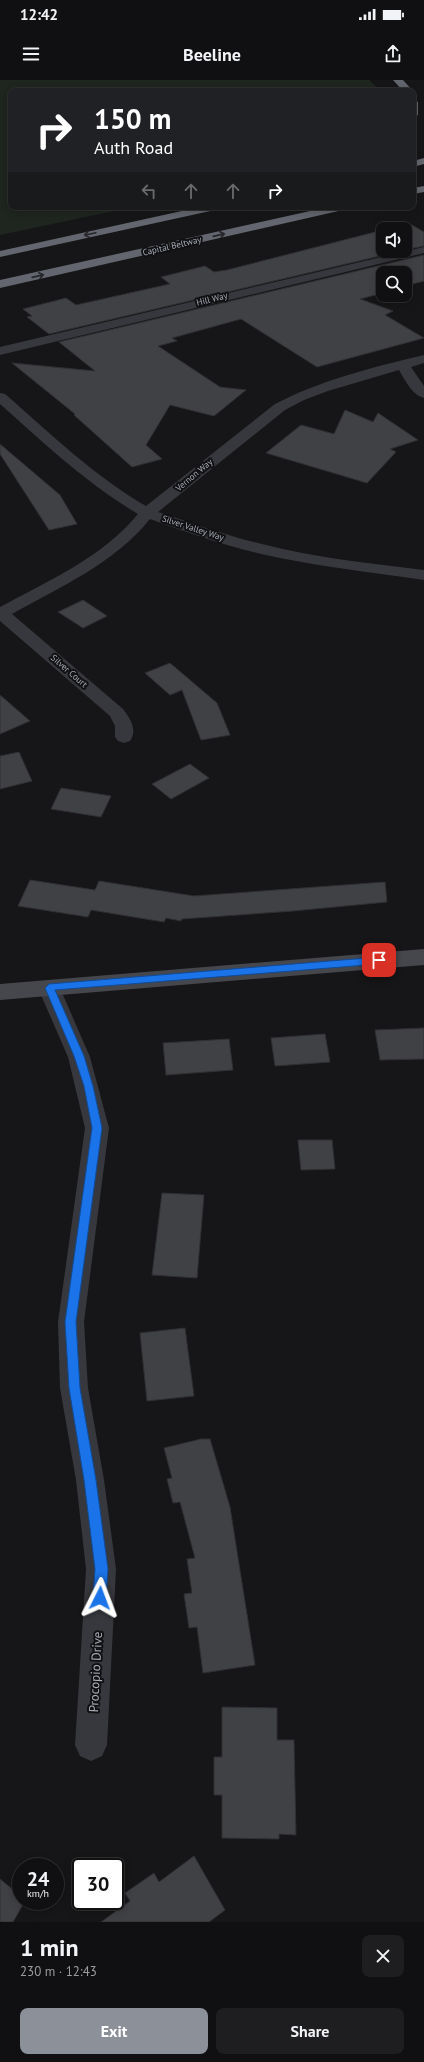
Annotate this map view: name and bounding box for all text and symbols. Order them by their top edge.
text: 12:42 [20,5,58,24]
icon: menu [20,43,42,65]
text: Beeline [183,43,241,66]
icon: share [382,43,404,65]
text: 150 m [94,100,171,137]
icon: right [28,104,80,156]
text: Auth Road [94,136,173,159]
icon: left [138,180,160,202]
icon: ahead [180,180,202,202]
icon: ahead [222,180,244,202]
icon: right [264,180,286,202]
map controls [376,222,412,302]
button: sound [376,222,412,258]
one-way arrow [213,230,226,238]
one-way arrow [83,231,96,239]
street label: Capital Beltway [141,233,203,258]
button: search [376,266,412,302]
one-way arrow [31,271,44,279]
street label: Hill Way [195,289,229,308]
street label: Vernon Way [172,455,215,494]
street label: Silver Valley Way [161,512,226,543]
street label: Silver Court [49,652,90,690]
pin [362,943,396,977]
icon: arrive [368,949,390,971]
position arrow [79,1577,121,1619]
street label: Procopio Drive [85,1631,106,1713]
speed limit sign: 30 [72,1858,124,1910]
text: 24 [27,1866,49,1892]
text: km/h [27,1887,49,1900]
text: 1 min [20,1932,79,1963]
button: close [362,1935,404,1977]
text: 230 m · 12:43 [20,1963,97,1980]
button: Exit [20,2008,208,2054]
button: Share [216,2008,404,2054]

